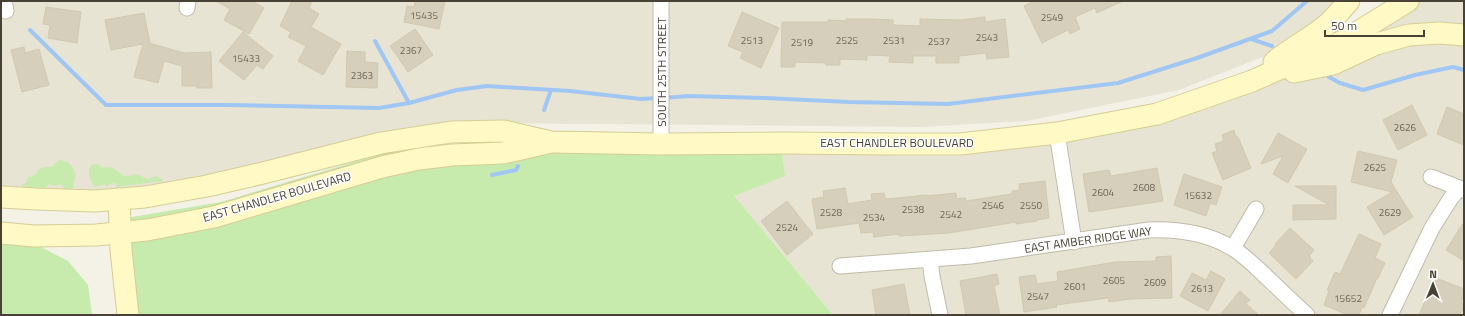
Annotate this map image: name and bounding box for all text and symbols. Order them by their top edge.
house number: 15435 [410,8,438,23]
house number: 2549 [1041,10,1064,25]
scale bar [1325,12,1424,38]
text: 50 m [1331,16,1357,35]
street label: SOUTH 25TH STREET [652,17,671,127]
house number: 2543 [976,30,998,45]
house number: 2513 [741,33,763,48]
house number: 2525 [836,33,859,48]
house number: 2531 [883,33,905,48]
house number: 2537 [928,34,950,49]
house number: 2519 [791,35,814,50]
house number: 2367 [400,43,422,58]
house number: 15433 [232,51,260,66]
house number: 2363 [351,68,373,83]
house number: 2626 [1394,120,1417,135]
street label: EAST CHANDLER BOULEVARD [820,133,974,152]
house number: 2625 [1364,160,1387,175]
street label: EAST CHANDLER BOULEVARD [200,166,354,227]
house number: 2608 [1133,180,1156,195]
house number: 2604 [1092,185,1115,200]
house number: 15632 [1184,188,1212,203]
house number: 2546 [982,198,1005,213]
house number: 2550 [1020,198,1043,213]
house number: 2538 [902,202,925,217]
house number: 2528 [820,205,843,220]
house number: 2629 [1379,205,1402,220]
house number: 2542 [940,207,962,222]
house number: 2534 [863,210,886,225]
house number: 2524 [776,220,799,235]
street label: EAST AMBER RIDGE WAY [1023,221,1153,258]
north arrow [1413,264,1453,304]
text: N [1429,266,1437,282]
house number: 2605 [1103,273,1126,288]
house number: 2609 [1144,275,1167,290]
house number: 2601 [1064,279,1086,294]
house number: 2613 [1191,281,1213,296]
house number: 2547 [1027,289,1049,304]
house number: 15652 [1334,291,1362,306]

